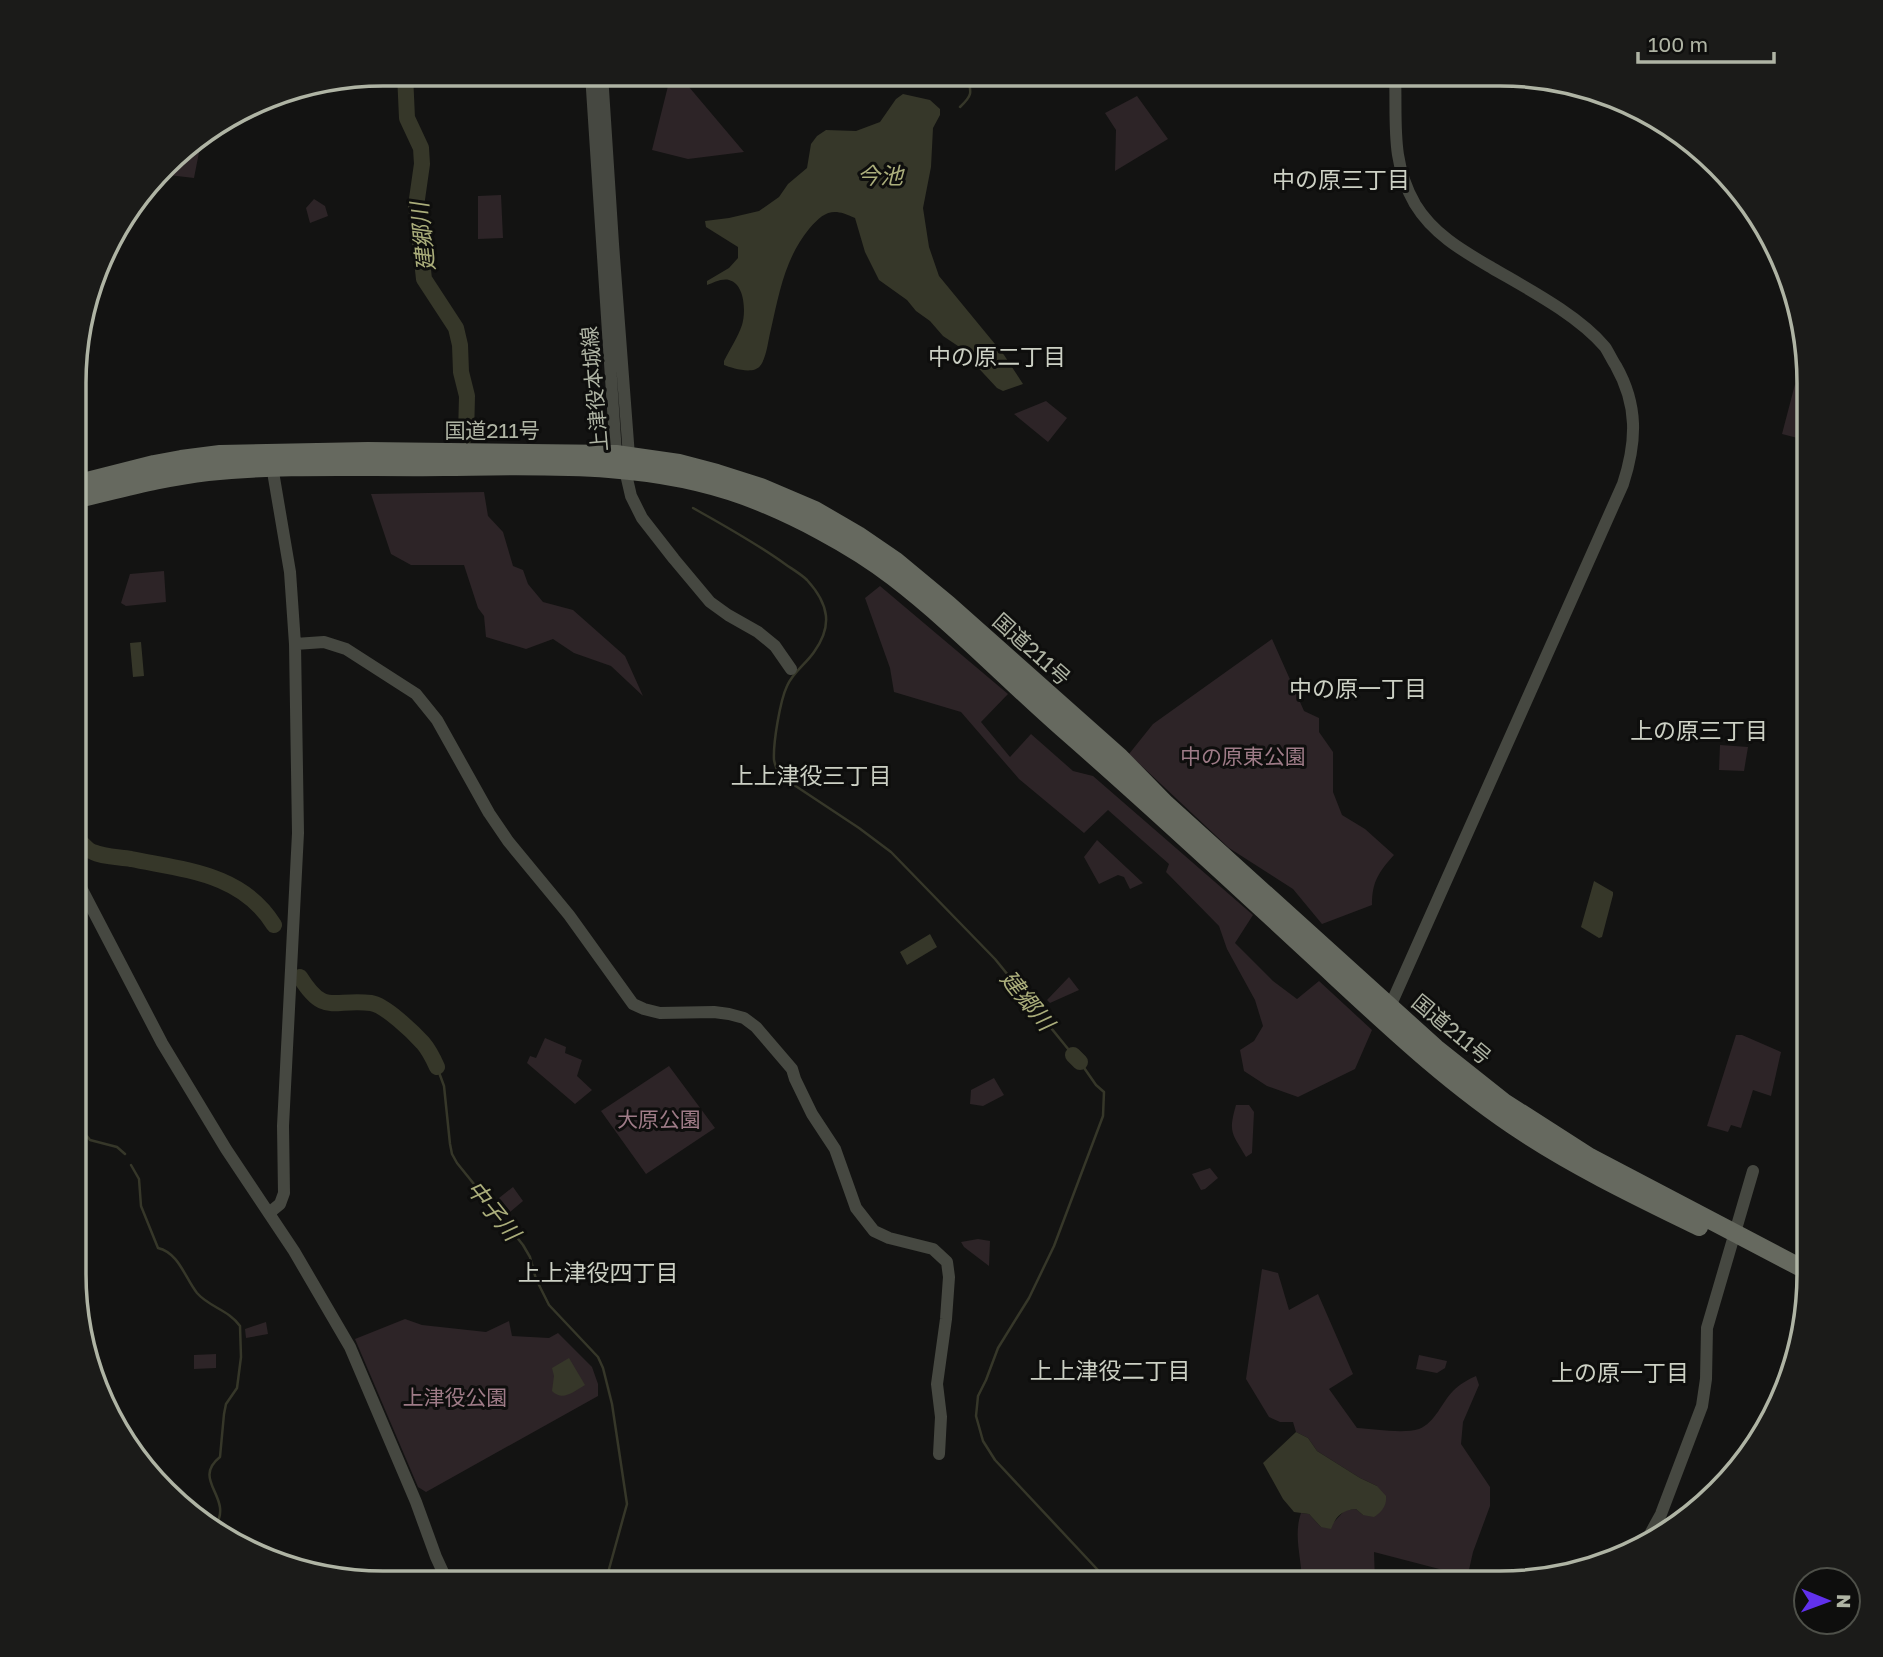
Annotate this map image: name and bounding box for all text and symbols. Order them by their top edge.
scale bar [1638,21,1774,65]
text: 100 m [1648,31,1708,57]
water label: 今池 [857,161,905,189]
district label: 中の原三丁目 [1272,165,1410,193]
water label: 建郷川 [404,198,440,273]
street label: 上津役本城線 [576,325,612,453]
district label: 中の原二丁目 [928,342,1066,370]
street label: 国道211号 [444,417,540,443]
street label: 国道211号 [988,607,1076,691]
district label: 中の原一丁目 [1289,674,1427,702]
district label: 上の原三丁目 [1630,716,1768,744]
park label: 中の原東公園 [1180,743,1306,769]
district label: 上上津役三丁目 [731,761,892,789]
water label: 建郷川 [995,964,1062,1038]
street label: 国道211号 [1407,988,1497,1070]
park label: 大原公園 [617,1106,701,1132]
water label: 中子川 [461,1174,528,1248]
district label: 上上津役四丁目 [518,1258,679,1286]
district label: 上上津役二丁目 [1030,1356,1191,1384]
district label: 上の原一丁目 [1551,1358,1689,1386]
park label: 上津役公園 [403,1384,508,1410]
north arrow [1792,1566,1862,1636]
text: N [1833,1594,1856,1609]

